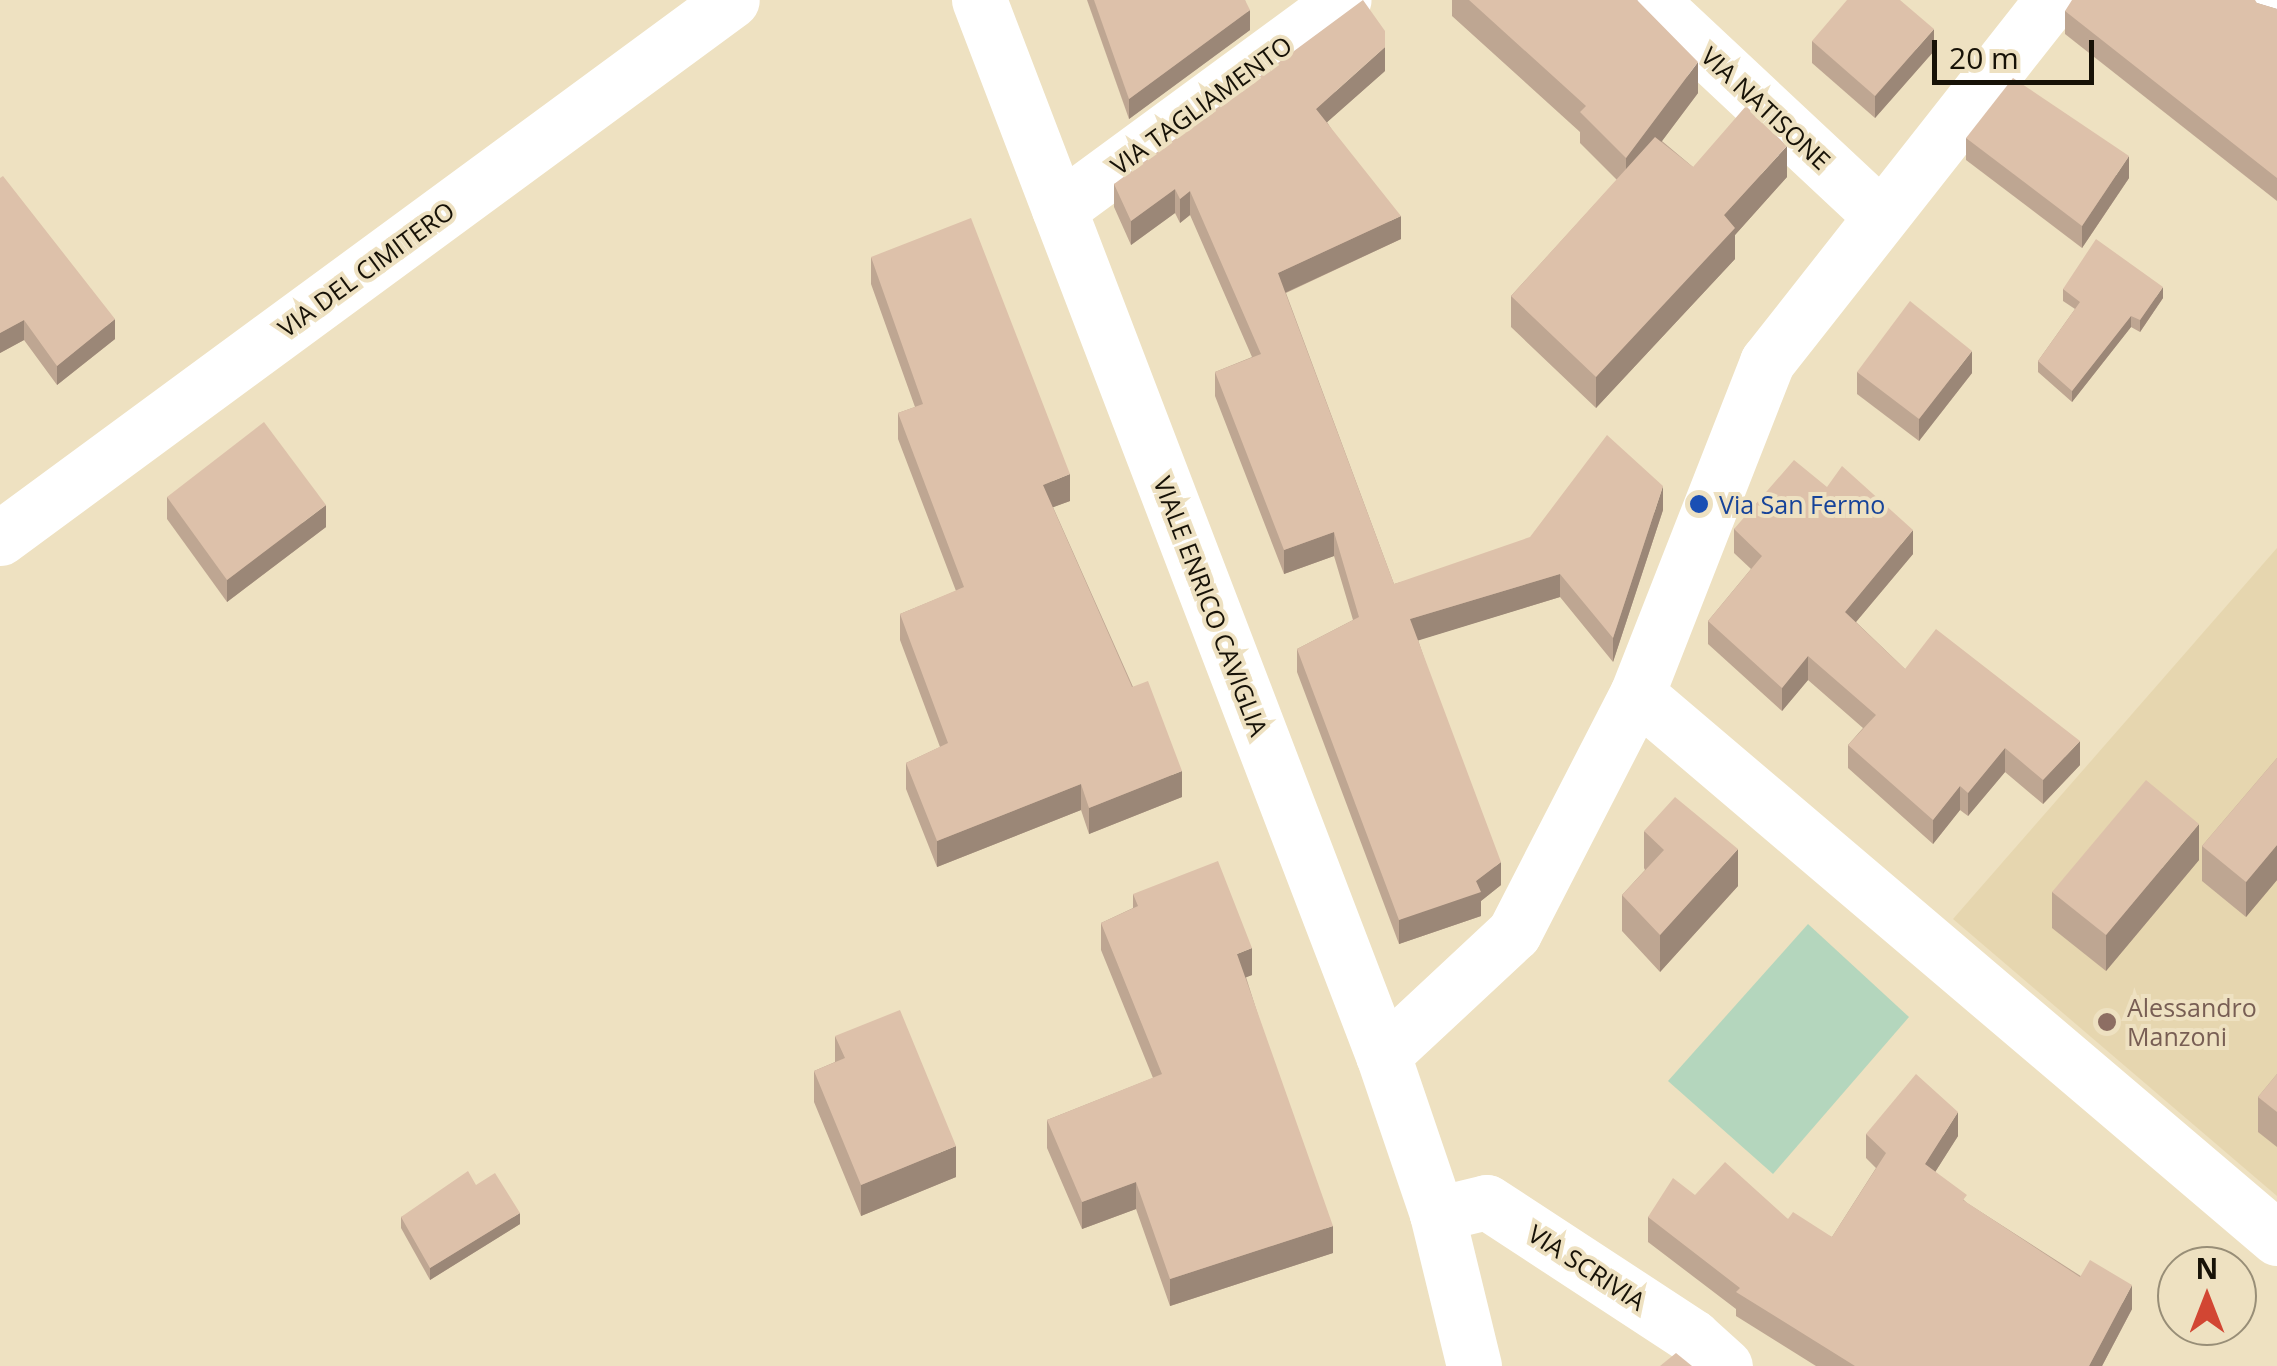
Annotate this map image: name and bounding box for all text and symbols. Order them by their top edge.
scale bar [1937,20,2100,82]
street label: VIA TAGLIAMENTO [1105,29,1297,181]
text: 20 m [1949,37,2019,78]
street label: VIA NATISONE [1695,41,1837,175]
street label: VIA DEL CIMITERO [272,195,460,343]
street label: VIALE ENRICO CAVIGLIA [1148,472,1274,740]
place label: Via San Fermo [1719,489,1885,519]
marker: Via San Fermo [1688,493,1710,515]
place label: Alessandro Manzoni [2127,993,2257,1052]
marker: Alessandro Manzoni [2096,1011,2118,1033]
street label: VIA SCRIVIA [1523,1218,1651,1316]
north arrow [2157,1246,2257,1346]
text: N [2196,1249,2218,1287]

